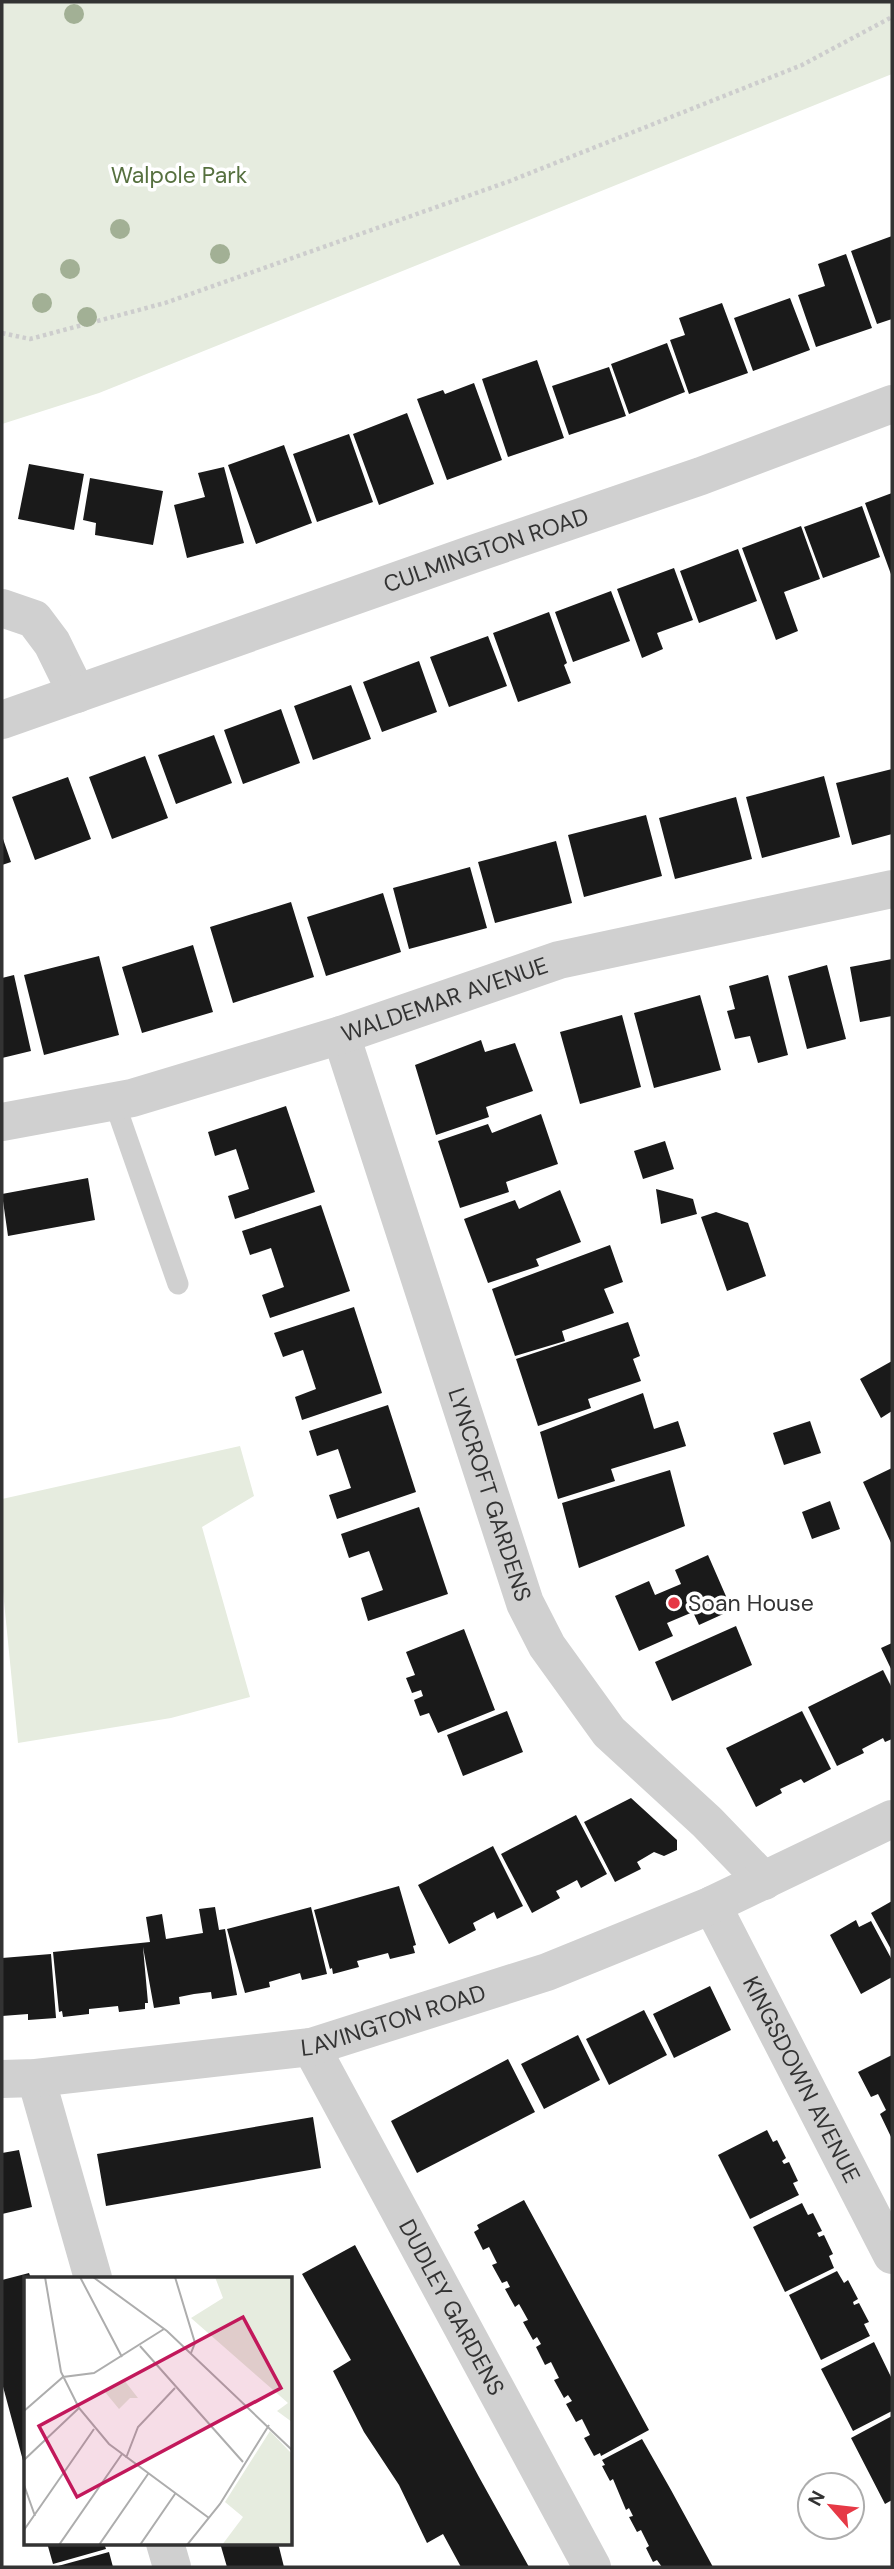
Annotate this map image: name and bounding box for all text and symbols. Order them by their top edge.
park label: Walpole Park [111,160,248,190]
street label: CULMINGTON ROAD [379,501,593,599]
street label: WALDEMAR AVENUE [337,950,552,1049]
street label: LYNCROFT GARDENS [441,1384,538,1605]
place label: Soan House [688,1588,814,1618]
marker: Soan House [666,1595,682,1611]
street label: KINGSDOWN AVENUE [736,1971,867,2188]
street label: LAVINGTON ROAD [299,1977,490,2063]
street label: DUDLEY GARDENS [392,2214,511,2401]
inset map [24,2277,292,2544]
north arrow [796,2471,866,2541]
text: N [802,2486,831,2510]

